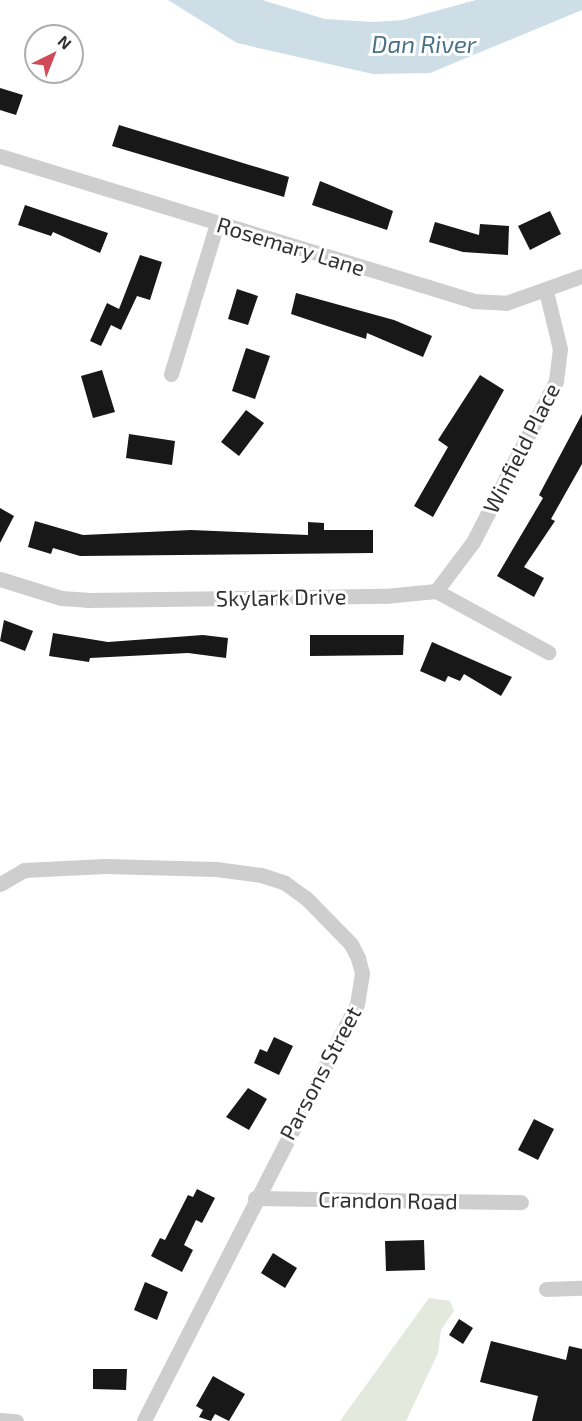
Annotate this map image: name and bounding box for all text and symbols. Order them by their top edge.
north arrow [24,24,84,84]
water label: Dan River [372,30,476,58]
text: N [55,31,76,53]
street label: Rosemary Lane [214,211,368,281]
street label: Winfield Place [477,379,565,517]
street label: Skylark Drive [215,583,347,611]
street label: Parsons Street [274,1002,366,1144]
street label: Crandon Road [318,1186,458,1214]

